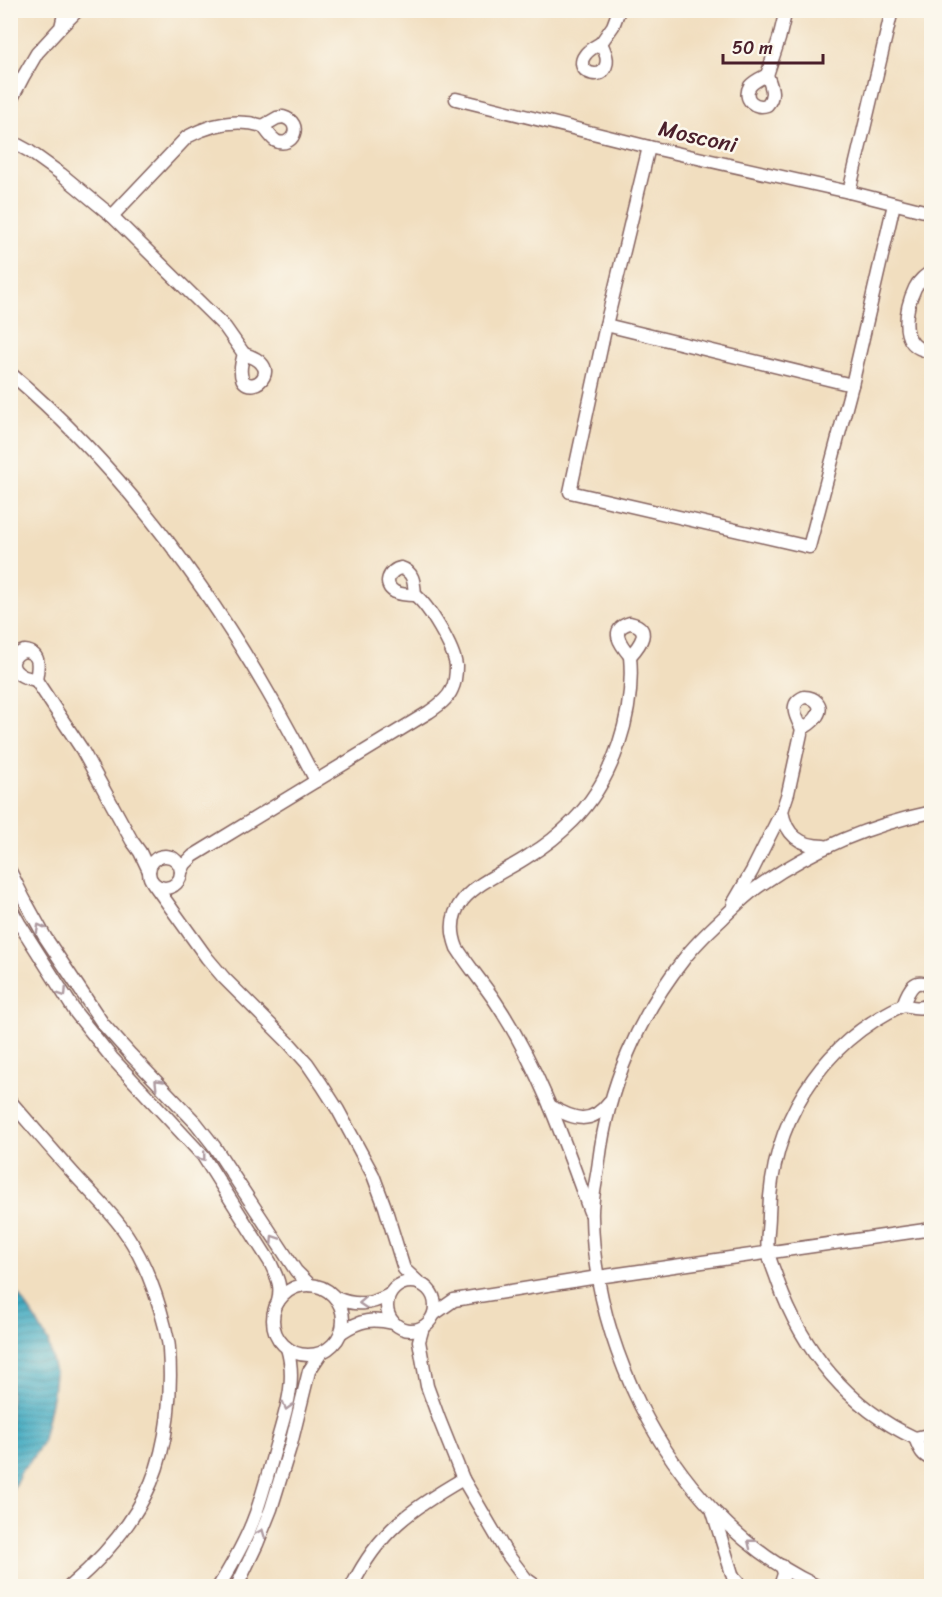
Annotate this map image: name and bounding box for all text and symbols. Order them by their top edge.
scale bar [723,27,824,65]
text: 50 m [732,32,773,64]
street label: Mosconi [655,109,742,165]
one-way arrow [36,924,48,934]
one-way arrow [56,986,67,997]
one-way arrow [154,1079,165,1089]
one-way arrow [195,1150,206,1161]
one-way arrow [270,1234,281,1245]
one-way arrow [358,1296,367,1309]
one-way arrow [282,1400,294,1410]
one-way arrow [254,1529,266,1540]
one-way arrow [746,1540,757,1551]

